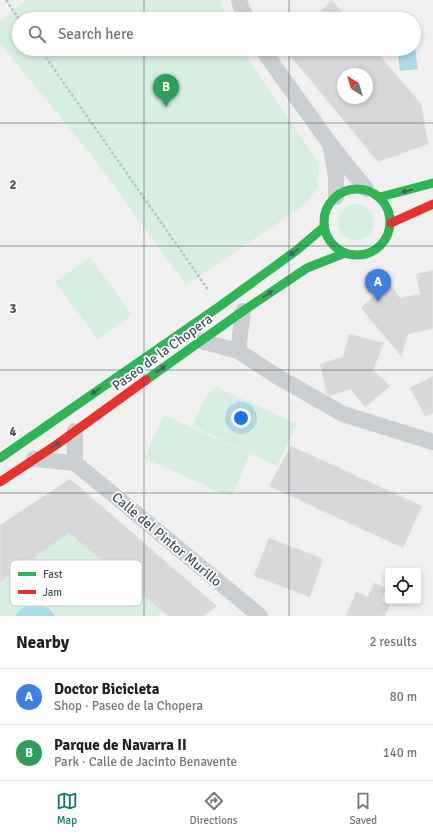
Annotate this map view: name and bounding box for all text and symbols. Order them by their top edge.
search box [12,12,421,56]
icon: search [26,23,48,45]
text: Search here [58,25,134,43]
north arrow [337,68,373,104]
pin: B [153,74,179,107]
text: 2 [9,177,17,193]
one-way arrow [401,188,413,194]
one-way arrow [289,248,300,256]
pin: A [365,269,391,302]
one-way arrow [262,291,273,298]
text: 3 [9,301,17,317]
street label: Paseo de la Chopera [109,310,216,395]
one-way arrow [156,365,167,373]
one-way arrow [91,387,102,395]
your location [231,408,251,428]
text: 4 [9,424,17,440]
one-way arrow [50,441,61,449]
street label: Calle del Pintor Murillo [108,488,225,590]
legend [10,560,142,606]
text: Fast [43,568,63,581]
map controls [385,568,421,604]
button: locate [385,568,421,604]
text: Jam [43,586,62,599]
text: Nearby [16,632,69,653]
text: 2 results [369,634,417,650]
text: Doctor Bicicleta [54,680,159,698]
text: A [25,689,33,705]
text: 80 m [390,689,417,705]
text: Shop · Paseo de la Chopera [54,698,203,714]
text: Parque de Navarra II [54,736,187,754]
text: B [25,745,33,761]
text: 140 m [383,745,417,761]
text: Park · Calle de Jacinto Benavente [54,754,237,770]
tab: Map [56,790,78,827]
tab: Directions [190,790,238,827]
tab: Saved [349,790,377,827]

